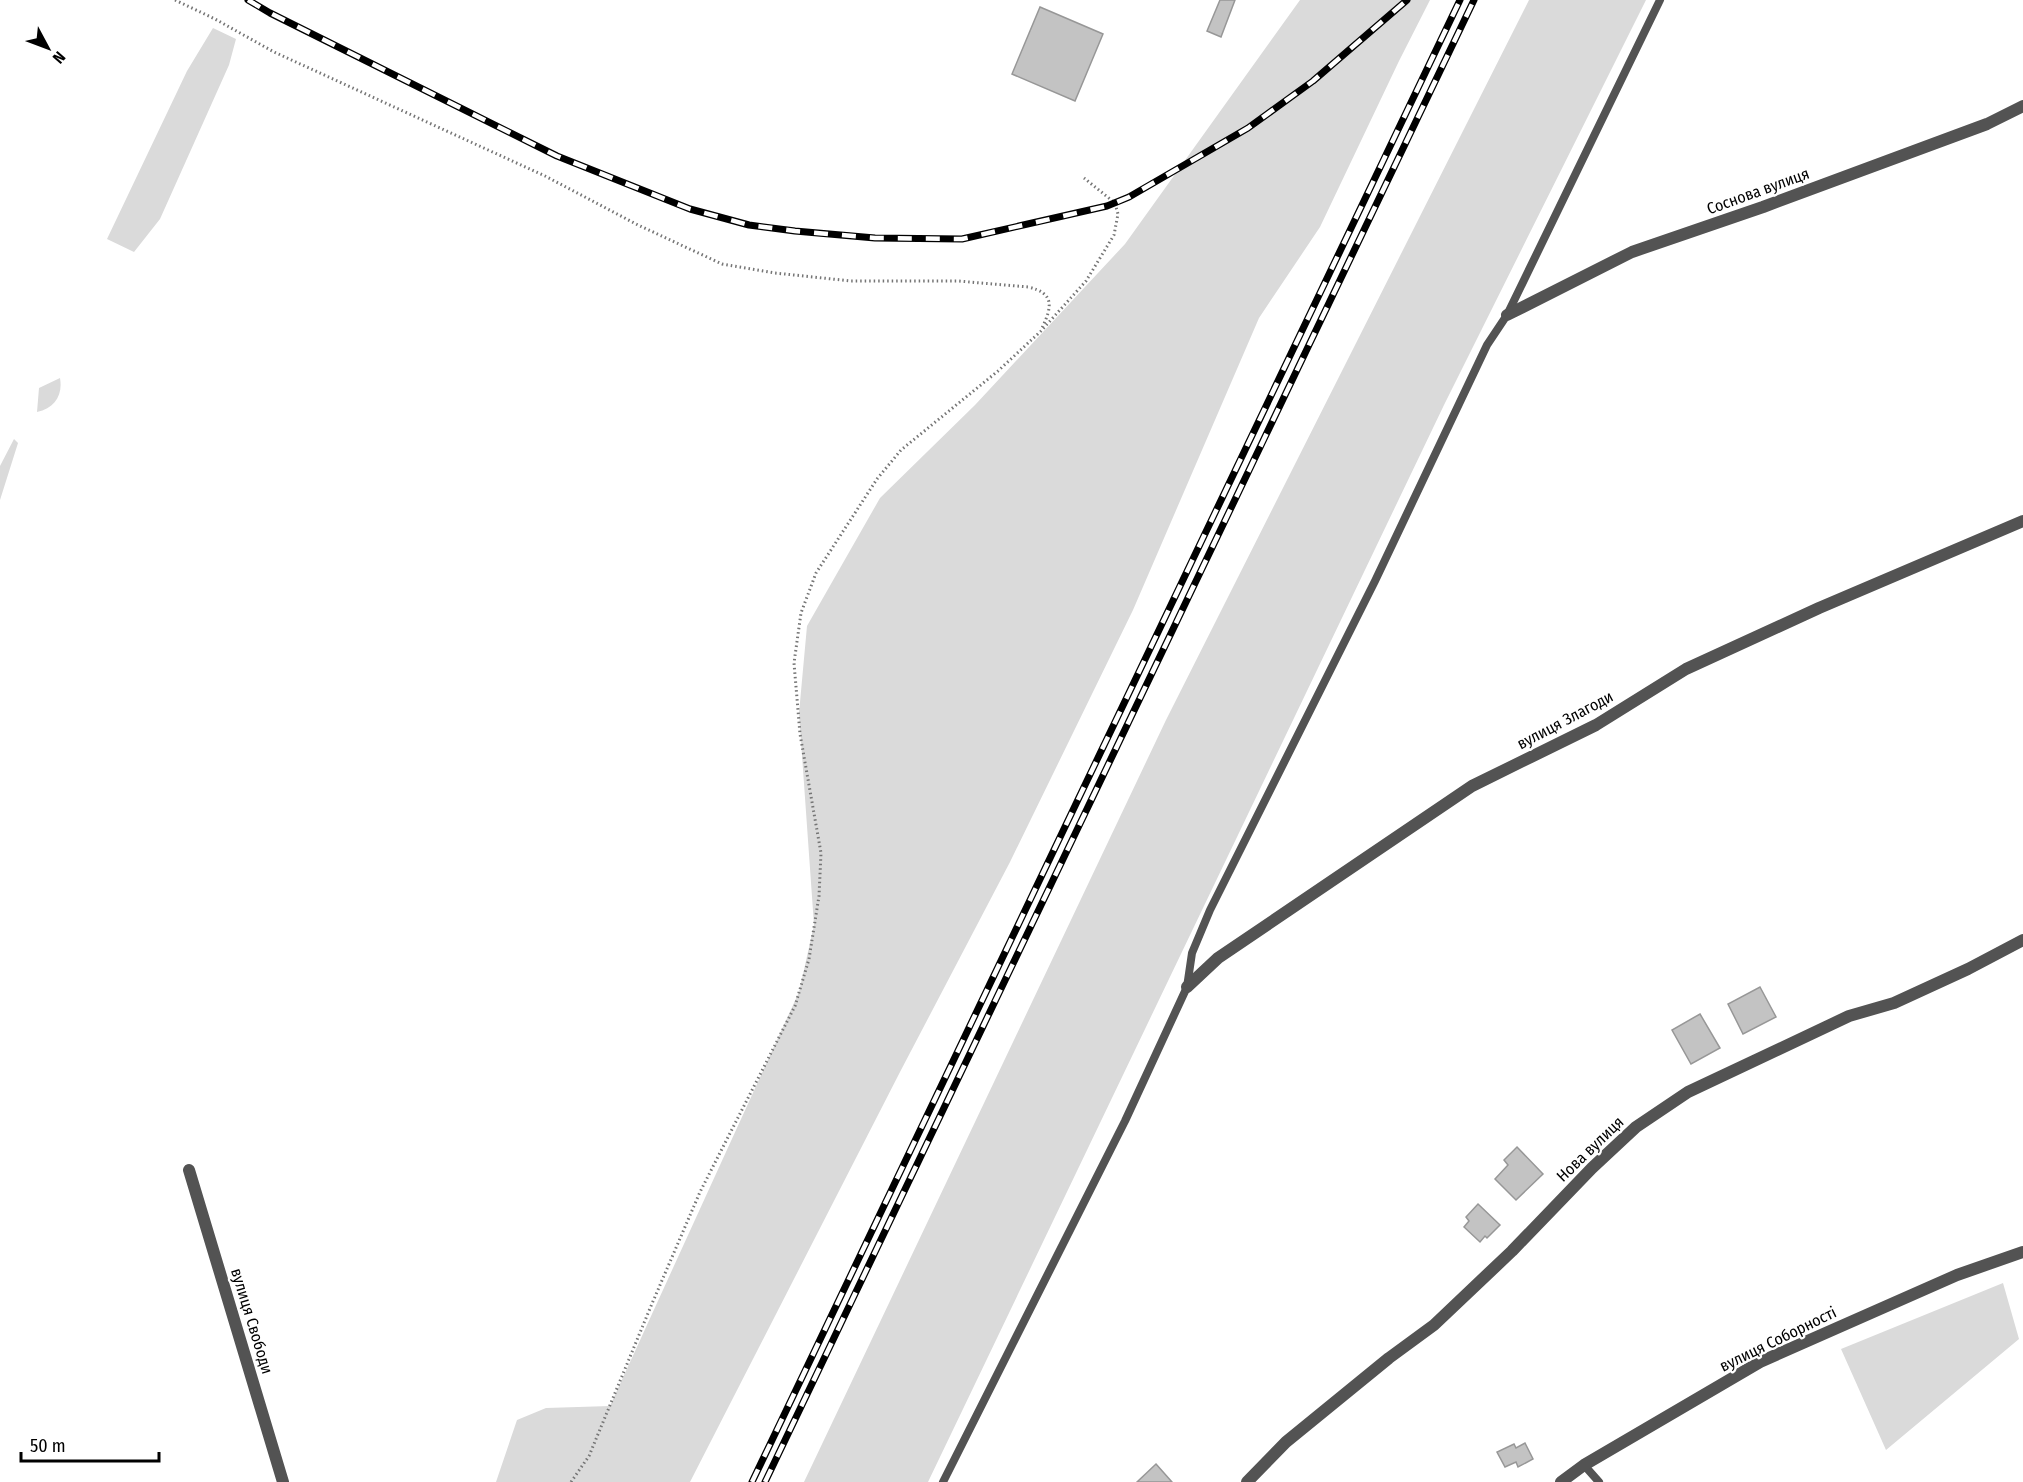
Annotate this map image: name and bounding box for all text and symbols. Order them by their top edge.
north arrow [18,18,78,78]
text: N [49,48,69,67]
street label: Соснова вулиця [1704,164,1812,218]
street label: вулиця Злагоди [1514,687,1616,753]
street label: Нова вулиця [1553,1112,1627,1186]
street label: вулиця Свободи [227,1266,277,1376]
street label: вулиця Соборності [1717,1303,1839,1375]
scale bar [21,1425,159,1463]
text: 50 m [30,1435,66,1457]

